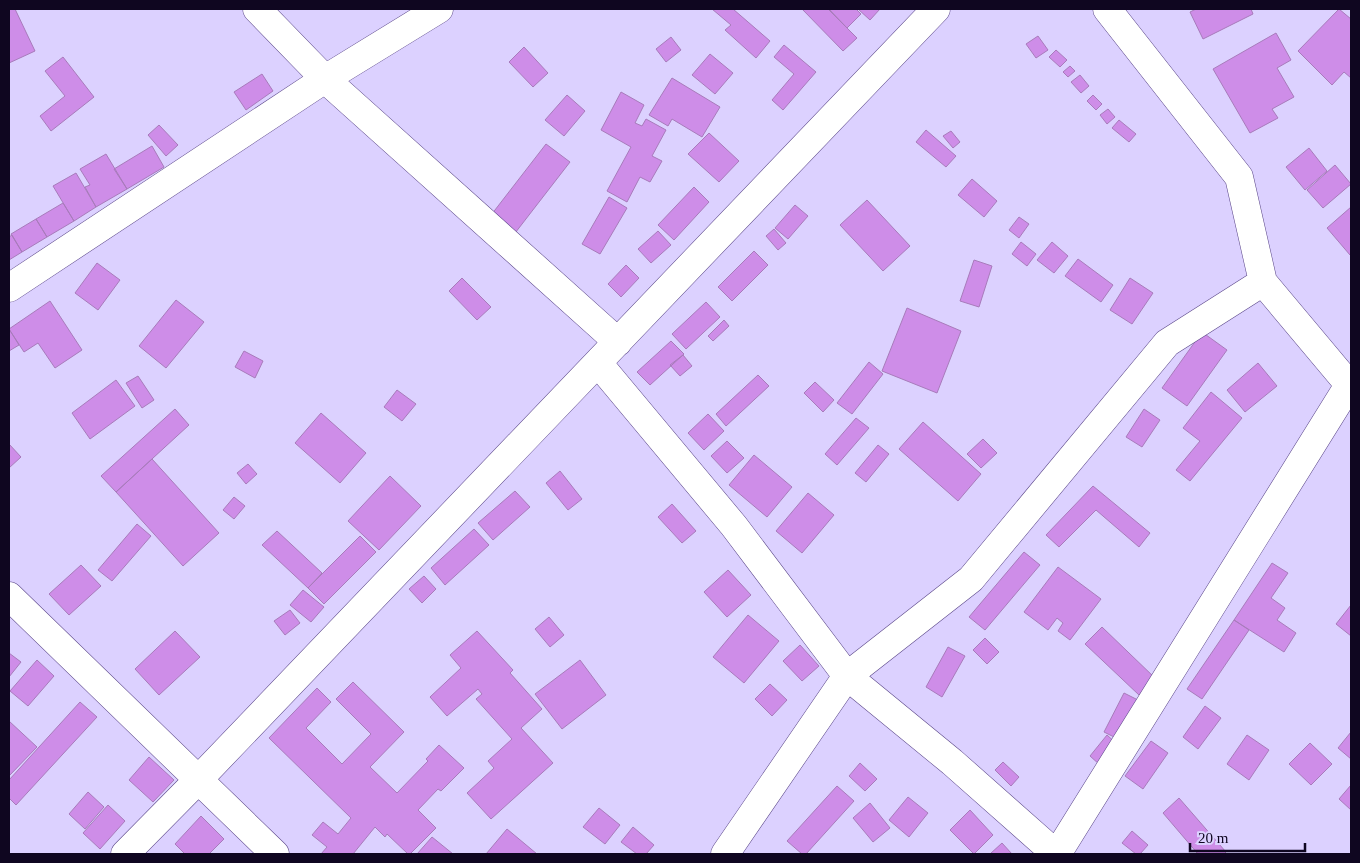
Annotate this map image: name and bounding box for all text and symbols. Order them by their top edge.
scale bar [1190,820,1305,852]
text: 20 m [1198,830,1229,846]

